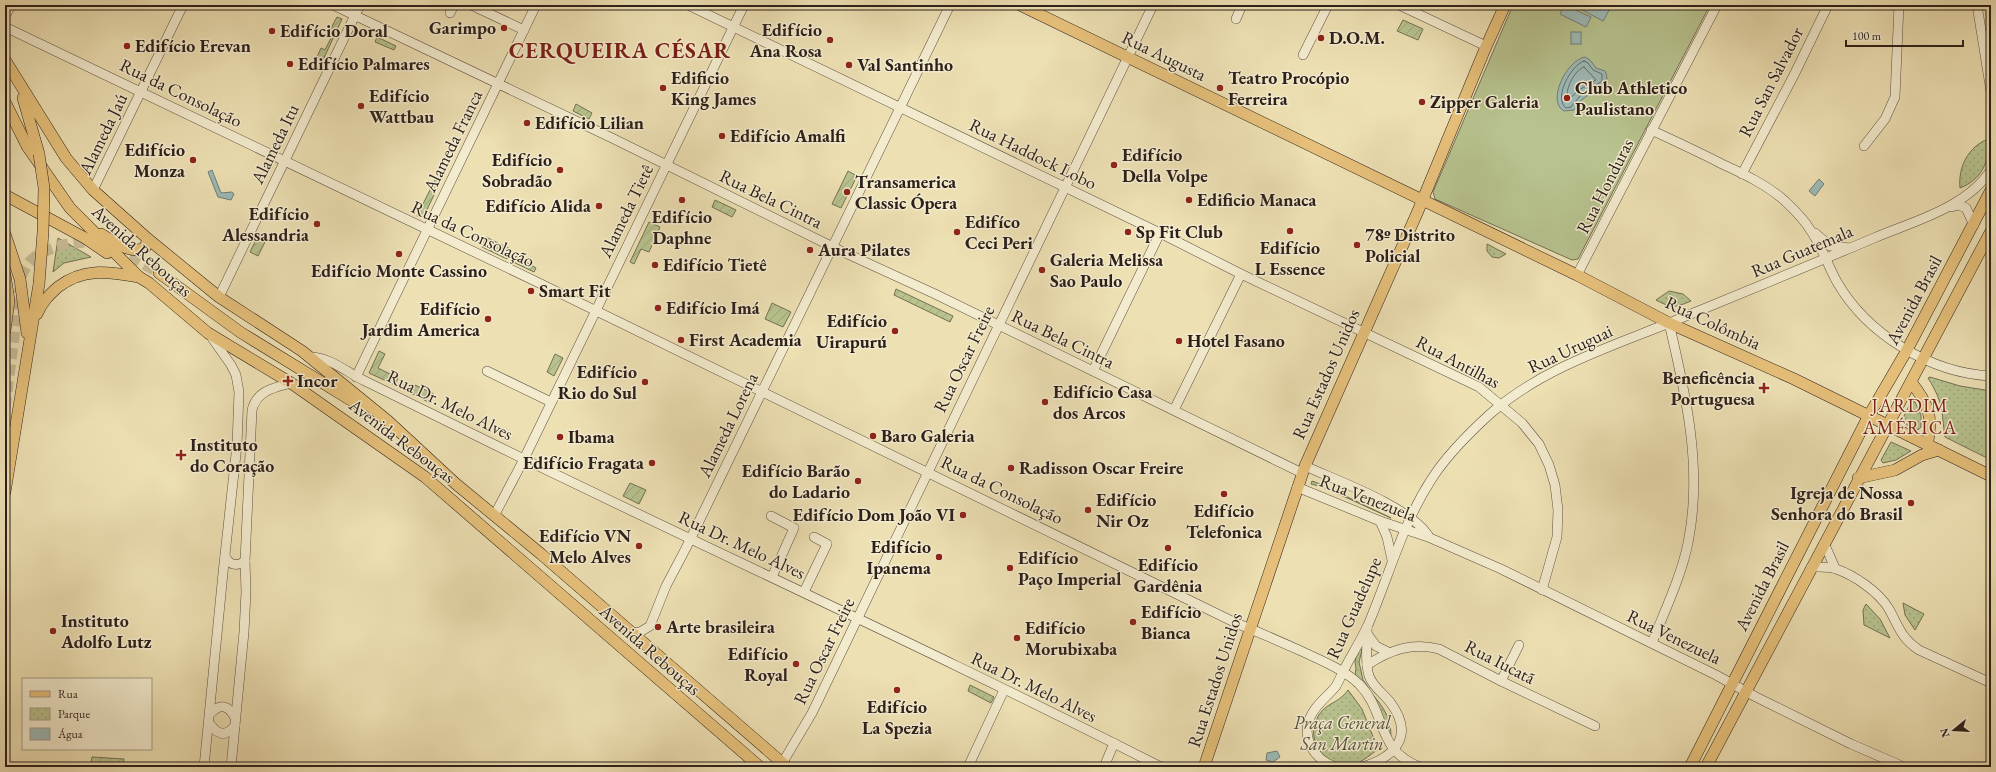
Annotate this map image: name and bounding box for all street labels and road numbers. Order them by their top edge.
street label: Rua San Salvador [1733,23,1808,141]
street label: Rua Augusta [1118,25,1211,86]
street label: Rua da Consolação [116,53,246,132]
street label: Alameda Franca [417,85,488,197]
street label: Alameda Jaú [73,89,132,179]
street label: Alameda Itu [245,100,304,188]
street label: Rua Haddock Lobo [966,113,1101,194]
street label: Rua Honduras [1571,134,1638,237]
street label: Alameda Tietê [593,160,658,262]
street label: Rua Bela Cintra [716,164,827,234]
street label: Rua da Consolação [408,195,539,272]
street label: Avenida Rebouças [87,199,197,302]
street label: Rua Guatemala [1747,218,1857,282]
street label: Avenida Brasil [1880,251,1947,349]
street label: Rua Colômbia [1662,290,1765,355]
street label: Rua Oscar Freire [928,302,999,416]
street label: Rua Bela Cintra [1008,304,1119,374]
street label: Rua Estados Unidos [1286,305,1365,443]
street label: Rua Uruguai [1524,319,1616,378]
street label: Rua Antilhas [1412,330,1504,393]
street label: Rua Dr. Melo Alves [384,364,517,445]
street label: Alameda Lorena [692,368,763,482]
street label: Avenida Rebouças [344,393,460,488]
street label: Rua da Consolação [937,450,1067,529]
street label: Rua Venezuela [1317,469,1421,527]
street label: Rua Dr. Melo Alves [675,505,809,584]
street label: Avenida Brasil [1729,537,1794,635]
street label: Rua Guadelupe [1321,553,1386,662]
street label: Rua Oscar Freire [788,594,859,708]
street label: Avenida Rebouças [594,599,706,700]
street label: Rua Venezuela [1623,604,1726,670]
street label: Rua Estados Unidos [1182,609,1247,750]
street label: Rua Iucatã [1461,634,1540,689]
street label: Rua Dr. Melo Alves [968,646,1101,727]

